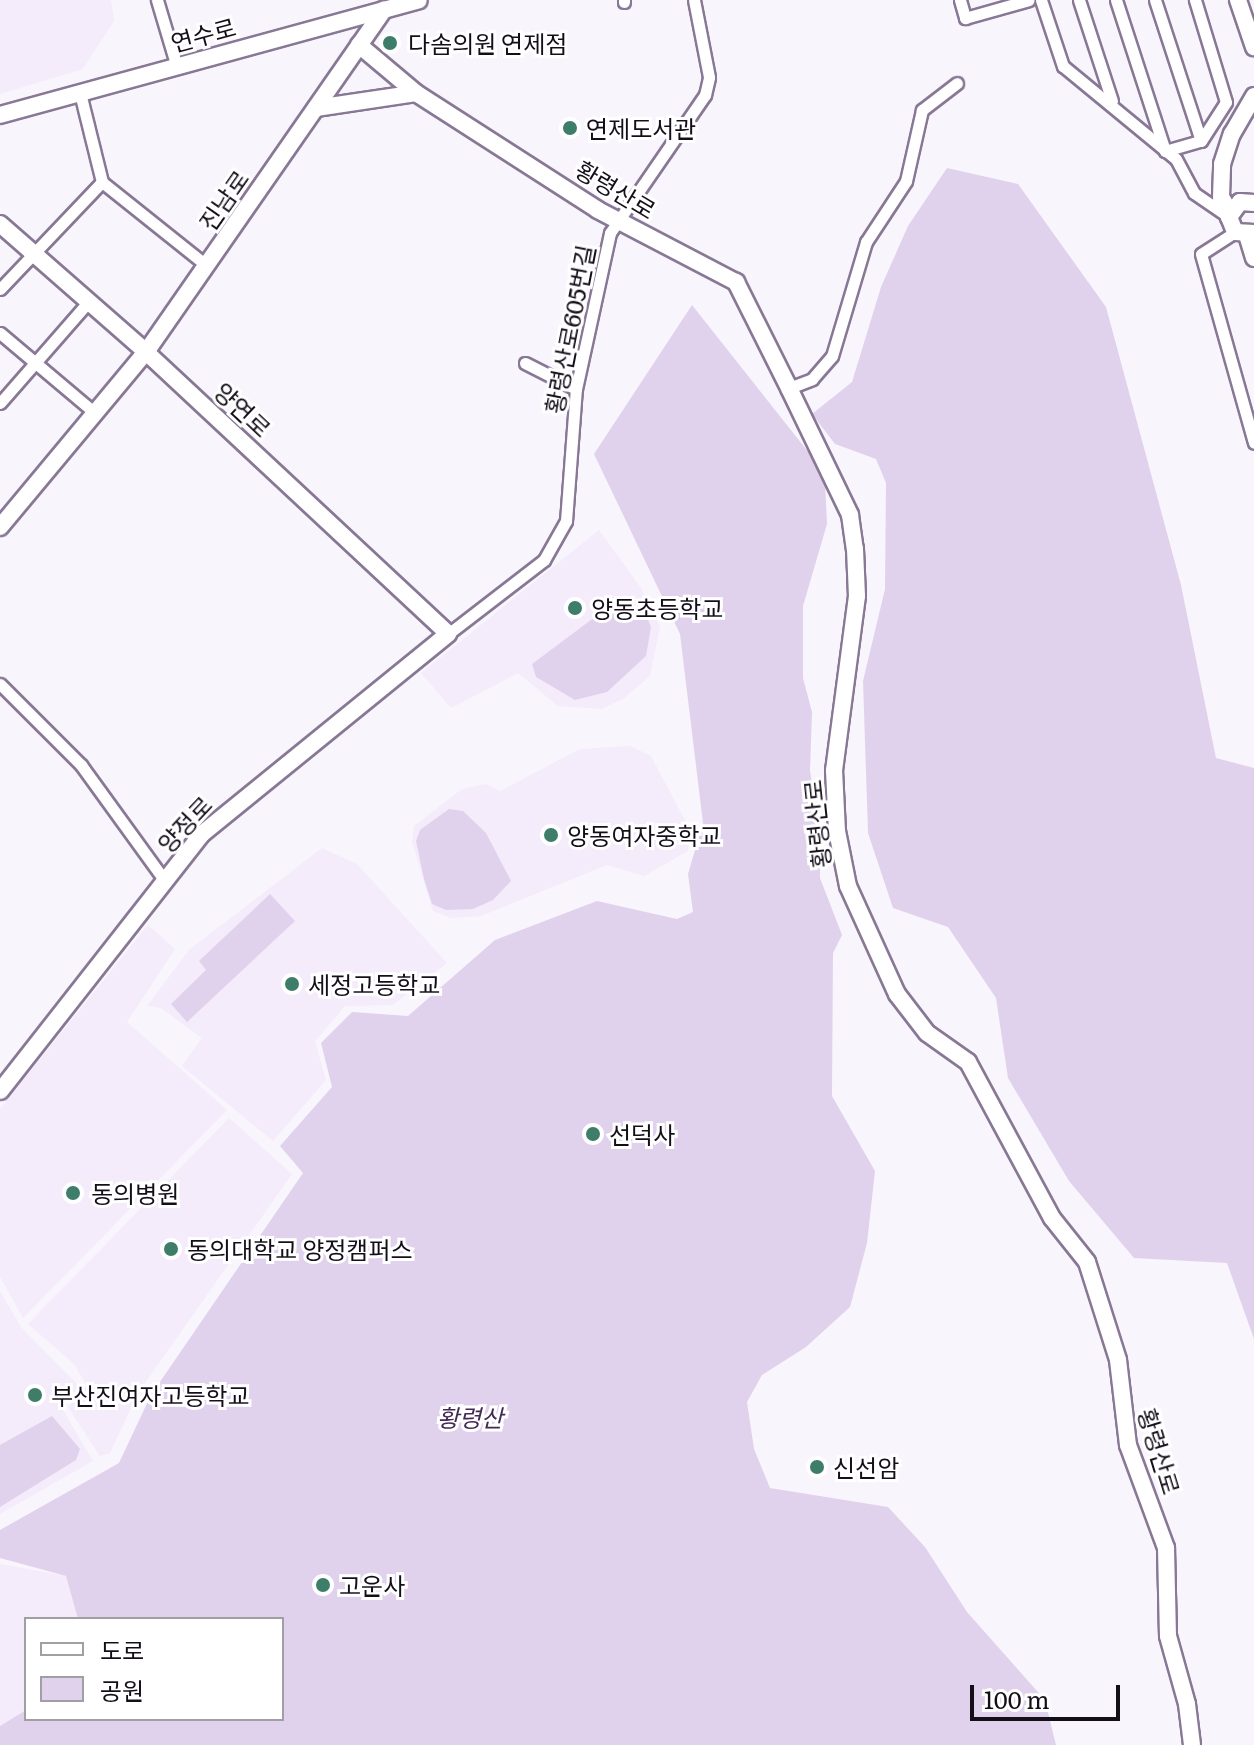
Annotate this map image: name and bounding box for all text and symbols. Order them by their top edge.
street label: 연수로 [167,12,239,56]
place label: 다솜의원 연제점 [408,29,567,57]
marker: 다솜의원 연제점 [379,32,401,54]
place label: 연제도서관 [586,114,696,142]
marker: 연제도서관 [561,119,579,137]
street label: 황령산로 [571,154,661,224]
street label: 진남로 [192,165,254,235]
street label: 황령산로605번길 [539,242,599,416]
street label: 양연로 [209,376,277,442]
place label: 양동초등학교 [591,594,723,622]
marker: 양동초등학교 [566,599,584,617]
street label: 황령산로 [797,779,835,869]
street label: 양정로 [151,790,217,858]
place label: 양동여자중학교 [567,821,722,849]
marker: 양동여자중학교 [542,826,560,844]
place label: 세정고등학교 [308,970,440,998]
marker: 세정고등학교 [283,975,301,993]
place label: 선덕사 [609,1120,675,1148]
marker: 선덕사 [584,1125,602,1143]
place label: 동의병원 [91,1179,179,1207]
marker: 동의병원 [62,1182,84,1204]
place label: 동의대학교 양정캠퍼스 [187,1235,413,1263]
marker: 동의대학교 양정캠퍼스 [162,1240,180,1258]
place label: 부산진여자고등학교 [51,1381,250,1409]
marker: 부산진여자고등학교 [26,1386,44,1404]
park label: 황령산 [437,1403,503,1431]
street label: 황령산로 [1133,1405,1187,1497]
place label: 신선암 [833,1453,899,1481]
marker: 신선암 [808,1458,826,1476]
place label: 고운사 [339,1571,405,1599]
marker: 고운사 [314,1576,332,1594]
legend [24,1617,284,1721]
text: 도로 [100,1632,144,1667]
scale bar [974,1669,1124,1719]
text: 공원 [100,1672,144,1707]
text: 100 m [984,1681,1050,1716]

